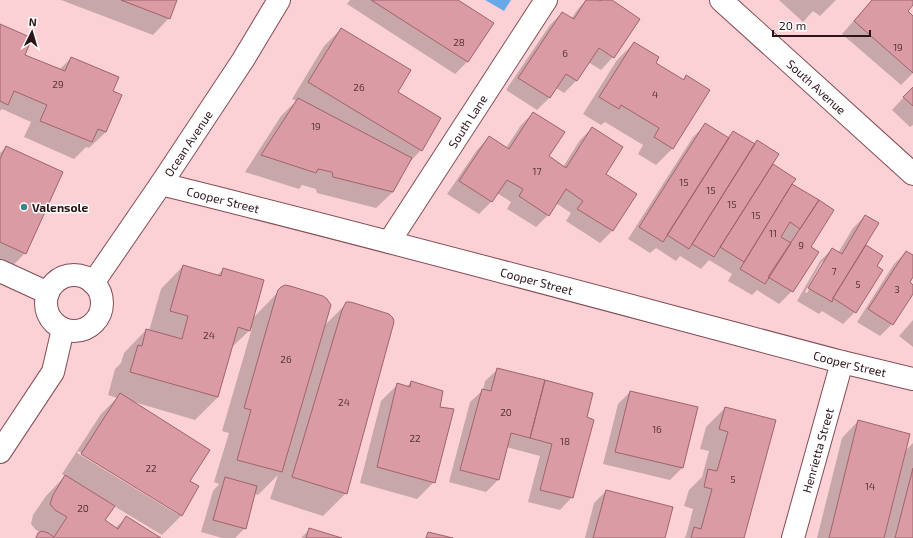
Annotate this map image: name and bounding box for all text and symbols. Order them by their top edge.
north arrow [12,12,52,52]
scale bar [773,12,870,38]
text: N [28,15,37,28]
text: 20 m [779,18,806,32]
house number: 28 [453,36,465,48]
house number: 19 [893,41,903,53]
house number: 6 [562,47,568,59]
street label: South Avenue [784,56,849,117]
house number: 29 [52,78,64,90]
house number: 26 [353,81,365,93]
house number: 4 [652,88,658,100]
street label: South Lane [445,92,490,151]
street label: Ocean Avenue [161,107,215,179]
house number: 19 [311,120,321,132]
house number: 17 [532,165,542,177]
house number: 15 [679,176,689,188]
street label: Cooper Street [185,184,261,215]
house number: 15 [706,184,716,196]
house number: 15 [727,198,737,210]
place label: Valensole [32,200,88,214]
marker: Valensole [19,202,29,212]
house number: 15 [751,209,761,221]
house number: 11 [769,227,777,239]
house number: 9 [798,239,804,251]
street label: Cooper Street [499,264,575,297]
house number: 7 [831,265,837,277]
house number: 5 [855,278,861,290]
house number: 3 [894,283,900,295]
house number: 24 [203,329,215,341]
street label: Cooper Street [812,348,888,379]
house number: 26 [280,353,292,365]
house number: 24 [338,396,350,408]
house number: 20 [500,406,512,418]
street label: Henrietta Street [799,406,836,494]
house number: 16 [652,423,662,435]
house number: 22 [409,432,421,444]
house number: 18 [560,435,570,447]
house number: 22 [145,462,157,474]
house number: 5 [730,473,736,485]
house number: 14 [865,480,875,492]
house number: 20 [77,502,89,514]

